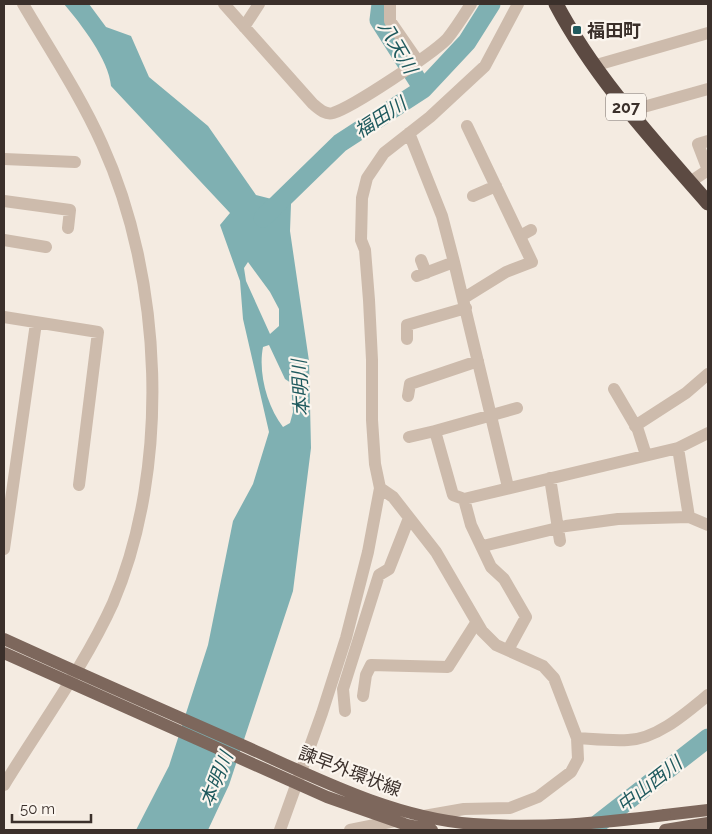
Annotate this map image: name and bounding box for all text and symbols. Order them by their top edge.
water label: 八天川 [374,17,423,79]
place label: 福田町 [587,20,641,41]
marker: 福田町 [571,24,583,36]
water label: 福田川 [350,91,412,142]
road number: 207 [606,94,646,120]
water label: 本明川 [287,357,312,417]
street label: 諫早外環状線 [296,742,404,800]
water label: 本明川 [195,747,238,810]
water label: 中山西川 [612,751,687,816]
scale bar [12,792,91,824]
text: 50 m [20,800,55,818]

